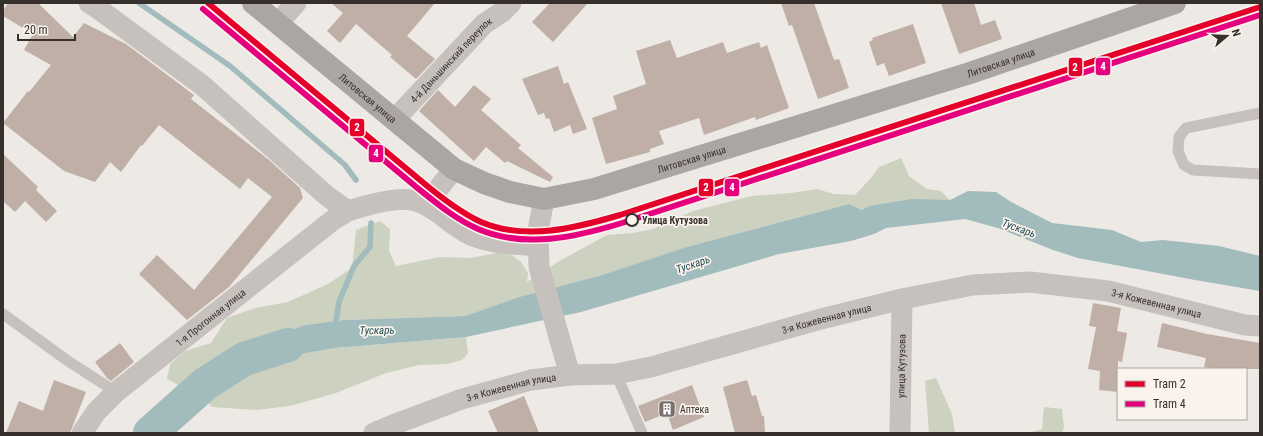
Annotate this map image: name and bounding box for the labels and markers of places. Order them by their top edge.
marker: Улица Кутузова [625,213,639,227]
place label: Улица Кутузова [642,215,708,226]
building icon: Аптека [657,399,677,419]
place label: Аптека [680,404,709,415]

